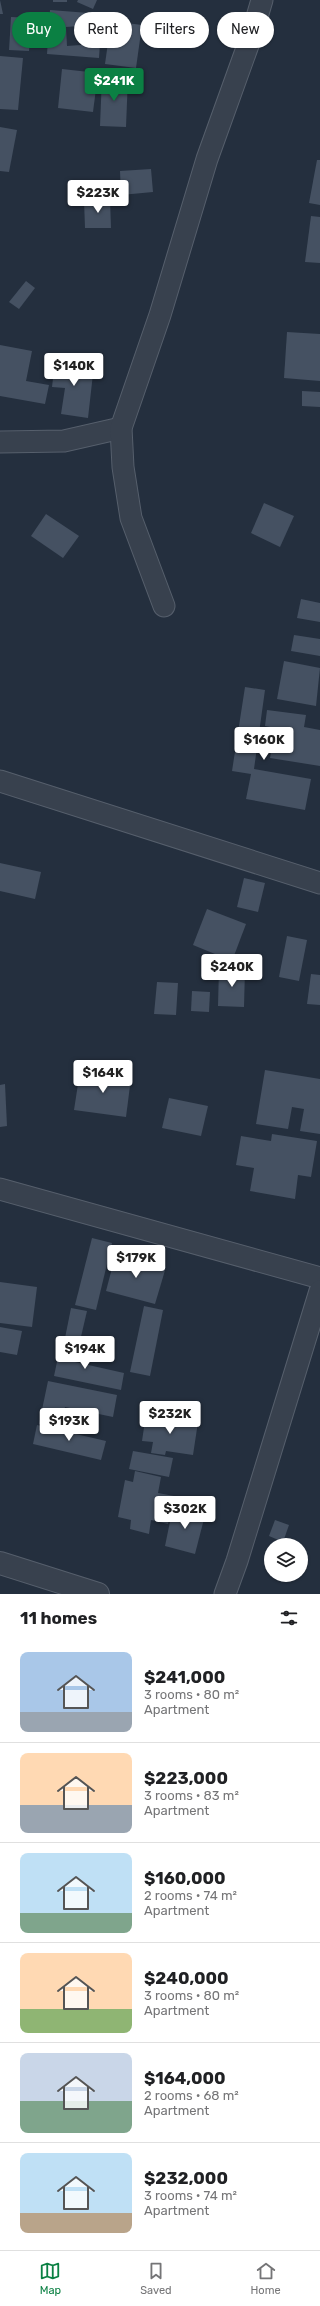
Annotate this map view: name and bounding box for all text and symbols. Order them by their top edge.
chip: Buy [12,12,66,48]
chip: Rent [74,12,132,48]
chip: Filters [140,12,209,48]
chip: New [217,12,274,48]
pin: $241K [86,68,142,102]
text: $241K [94,73,134,88]
pin: $223K [70,180,126,214]
text: $223K [77,185,119,200]
pin: $140K [46,353,102,387]
text: $140K [53,358,95,373]
pin: $160K [236,727,292,761]
text: $160K [243,732,285,747]
pin: $240K [204,954,260,988]
text: $240K [210,959,254,974]
pin: $164K [75,1060,131,1094]
text: $164K [82,1065,124,1080]
pin: $179K [108,1245,164,1279]
text: $179K [116,1250,156,1265]
pin: $194K [57,1336,113,1370]
text: $194K [65,1341,105,1356]
pin: $232K [142,1401,198,1435]
text: $232K [149,1406,191,1421]
pin: $193K [41,1408,97,1442]
text: $193K [49,1413,89,1428]
pin: $302K [157,1496,213,1530]
text: $302K [163,1501,207,1516]
map controls [264,1538,308,1582]
button: layers [264,1538,308,1582]
icon: filters [278,1607,300,1629]
text: 11 homes [20,1608,97,1628]
text: $241,000 [144,1667,225,1687]
icon: home [52,1668,100,1716]
text: 3 rooms · 80 m² [144,1687,239,1702]
text: Apartment [144,1702,209,1717]
text: $223,000 [144,1768,228,1788]
icon: home [52,1769,100,1817]
text: 3 rooms · 83 m² [144,1788,239,1803]
text: Apartment [144,1803,209,1818]
text: $160,000 [144,1868,226,1888]
icon: home [52,1869,100,1917]
text: 2 rooms · 74 m² [144,1888,237,1903]
text: Apartment [144,1903,209,1918]
text: $240,000 [144,1968,229,1988]
icon: home [52,1969,100,2017]
text: 3 rooms · 80 m² [144,1988,239,2003]
text: Apartment [144,2003,209,2018]
text: $164,000 [144,2068,226,2088]
icon: home [52,2069,100,2117]
text: 2 rooms · 68 m² [144,2088,239,2103]
text: Apartment [144,2103,209,2118]
text: $232,000 [144,2168,228,2188]
icon: home [52,2169,100,2217]
text: 3 rooms · 74 m² [144,2188,237,2203]
text: Apartment [144,2203,209,2218]
tab: Map [39,2260,61,2297]
tab: Saved [140,2260,172,2297]
tab: Home [250,2260,281,2297]

